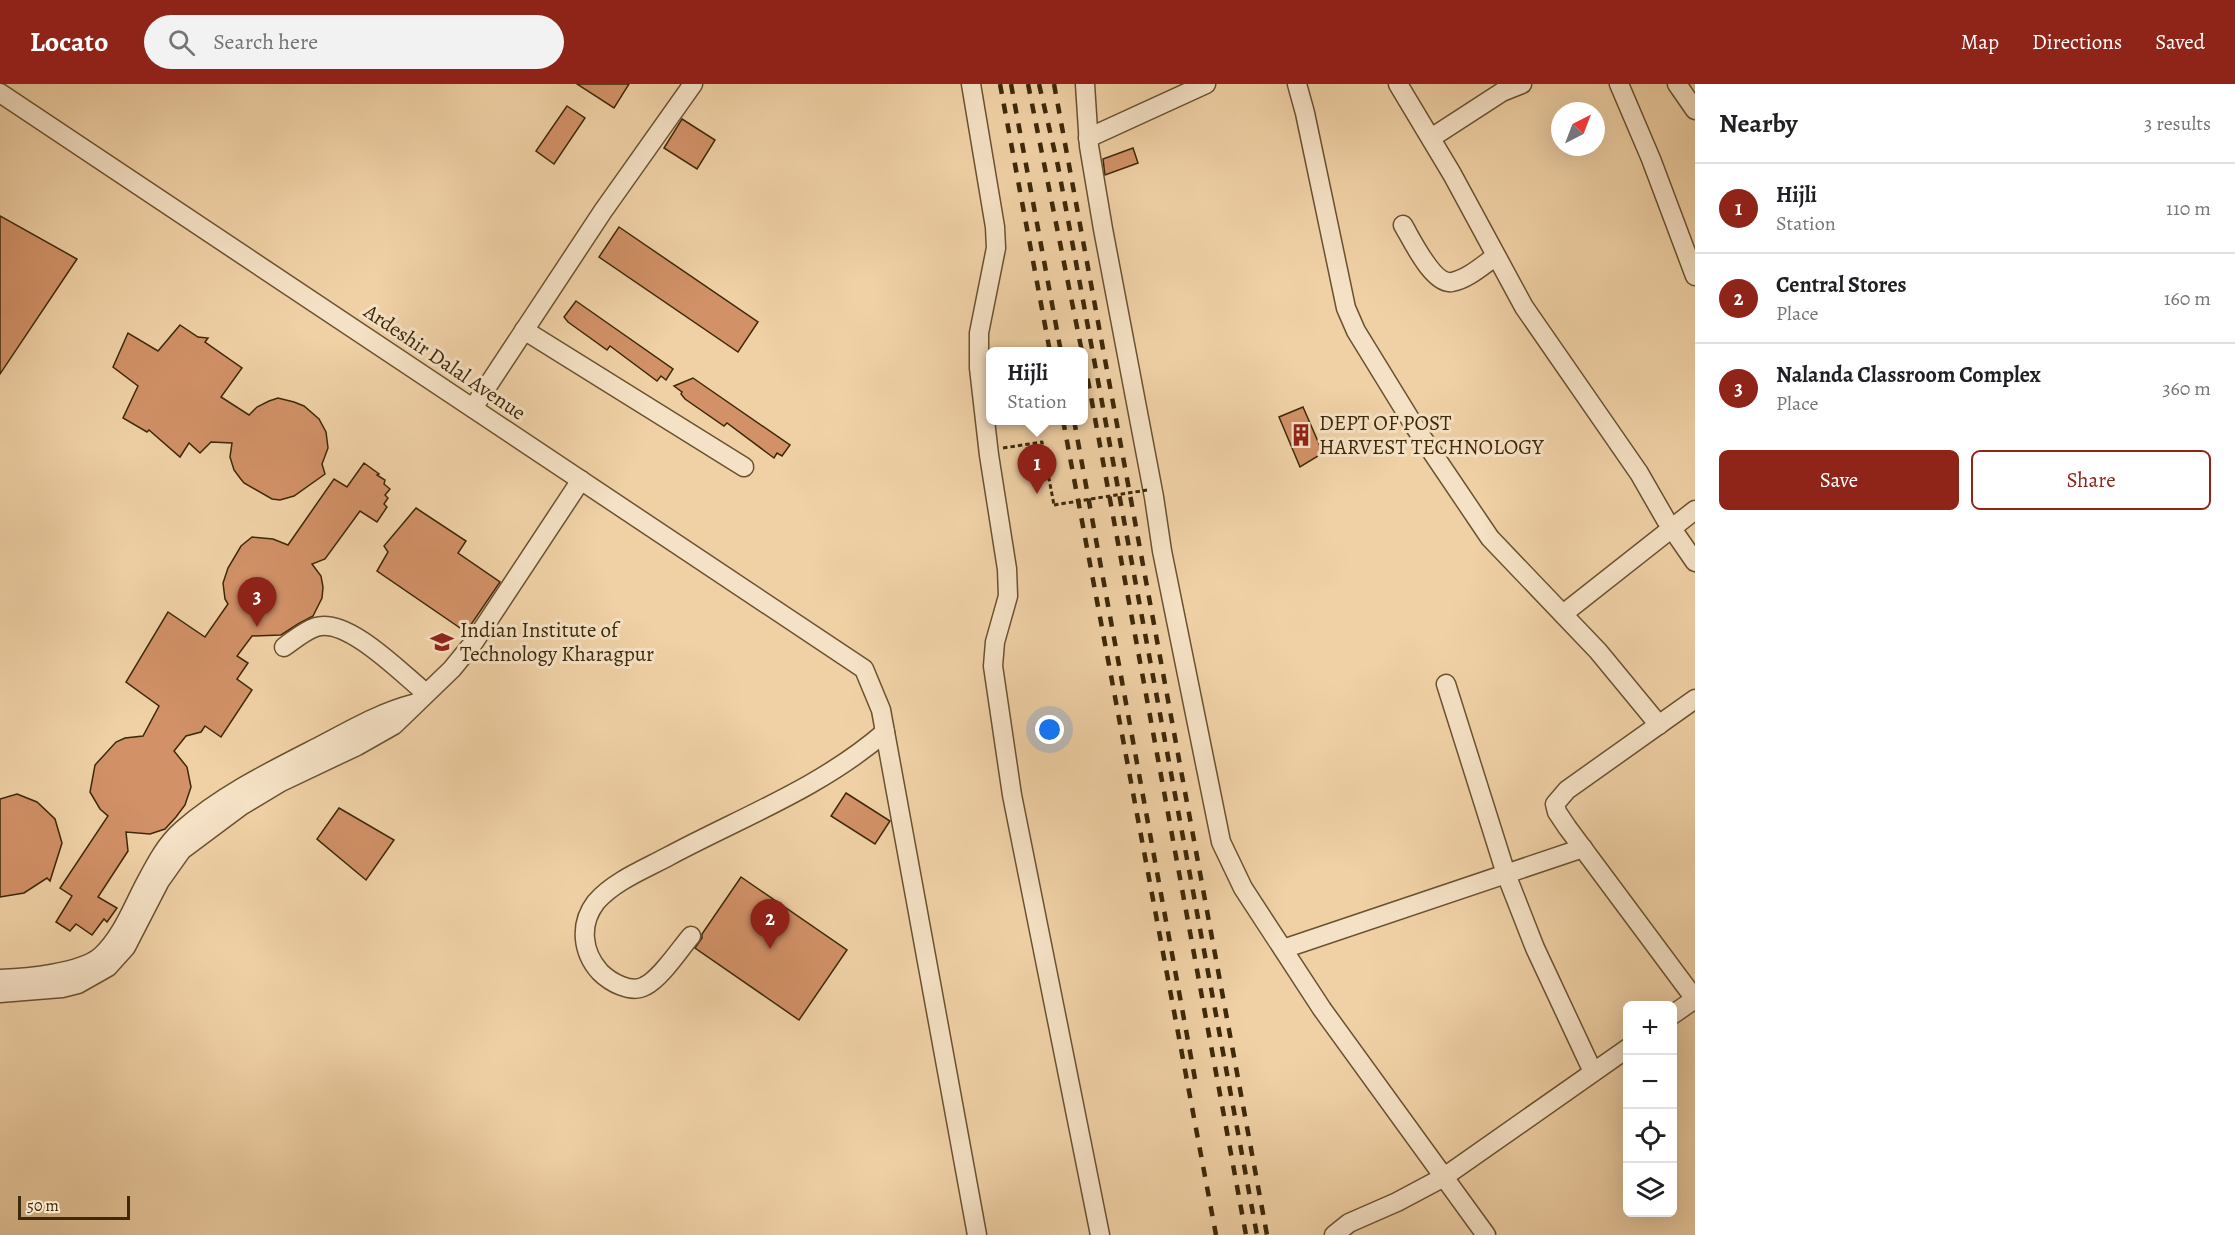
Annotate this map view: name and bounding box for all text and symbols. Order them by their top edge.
search box [144,15,564,69]
text: Locato [30,23,108,61]
icon: search [165,26,198,59]
text: Search here [213,27,318,57]
text: Map [1961,28,1999,56]
text: Directions [2032,28,2122,56]
text: Saved [2155,28,2205,56]
north arrow [1551,102,1605,156]
text: Nearby [1719,106,1798,141]
text: 3 results [2144,110,2211,137]
text: Hijli [1776,180,1817,210]
text: 1 [1735,195,1742,222]
text: 110 m [2166,195,2211,222]
text: Station [1776,210,1836,237]
text: Central Stores [1776,270,1907,300]
text: 2 [1734,285,1743,312]
text: 160 m [2164,285,2211,312]
street label: Ardeshir Dalal Avenue [358,297,531,427]
text: Place [1776,300,1818,327]
popup [986,347,1088,425]
text: Hijli [1007,358,1048,388]
text: Nalanda Classroom Complex [1776,360,2041,390]
text: 3 [1734,375,1743,402]
text: 360 m [2162,375,2211,402]
text: Station [1007,388,1067,415]
text: Place [1776,390,1818,417]
place label: DEPT OF POST HARVEST TECHNOLOGY [1319,409,1544,461]
building icon: DEPT OF POST HARVEST TECHNOLOGY [1288,422,1314,448]
pin: 1 [1018,444,1056,494]
button: Save [1719,450,1959,510]
button: Share [1971,450,2211,510]
pin: 3 [238,578,276,627]
place label: Indian Institute of Technology Kharagpur [460,616,654,668]
school or university icon: Indian Institute of Technology Kharagpur [429,629,455,655]
your location [1035,715,1064,744]
pin: 2 [750,900,790,949]
map controls [1623,1001,1677,1217]
button: + [1623,1001,1677,1055]
button: − [1623,1055,1677,1109]
button: locate [1623,1109,1677,1163]
button: layers [1623,1163,1677,1217]
scale bar [18,1193,130,1220]
text: 50 m [27,1195,59,1217]

